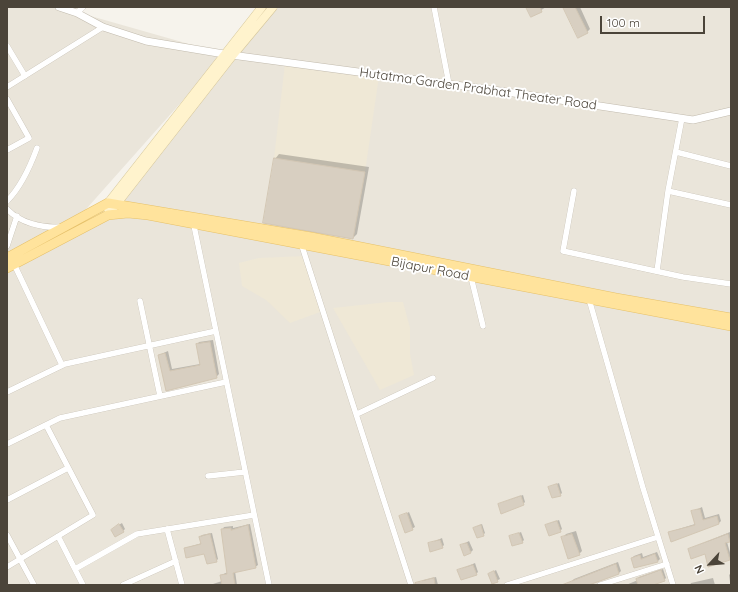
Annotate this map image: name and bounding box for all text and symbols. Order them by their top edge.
scale bar [602,8,707,34]
text: 100 m [607,15,640,30]
street label: Hutatma Garden Prabhat Theater Road [358,65,598,113]
street label: Bijapur Road [390,254,470,284]
north arrow [690,544,730,584]
text: N [691,563,707,576]

